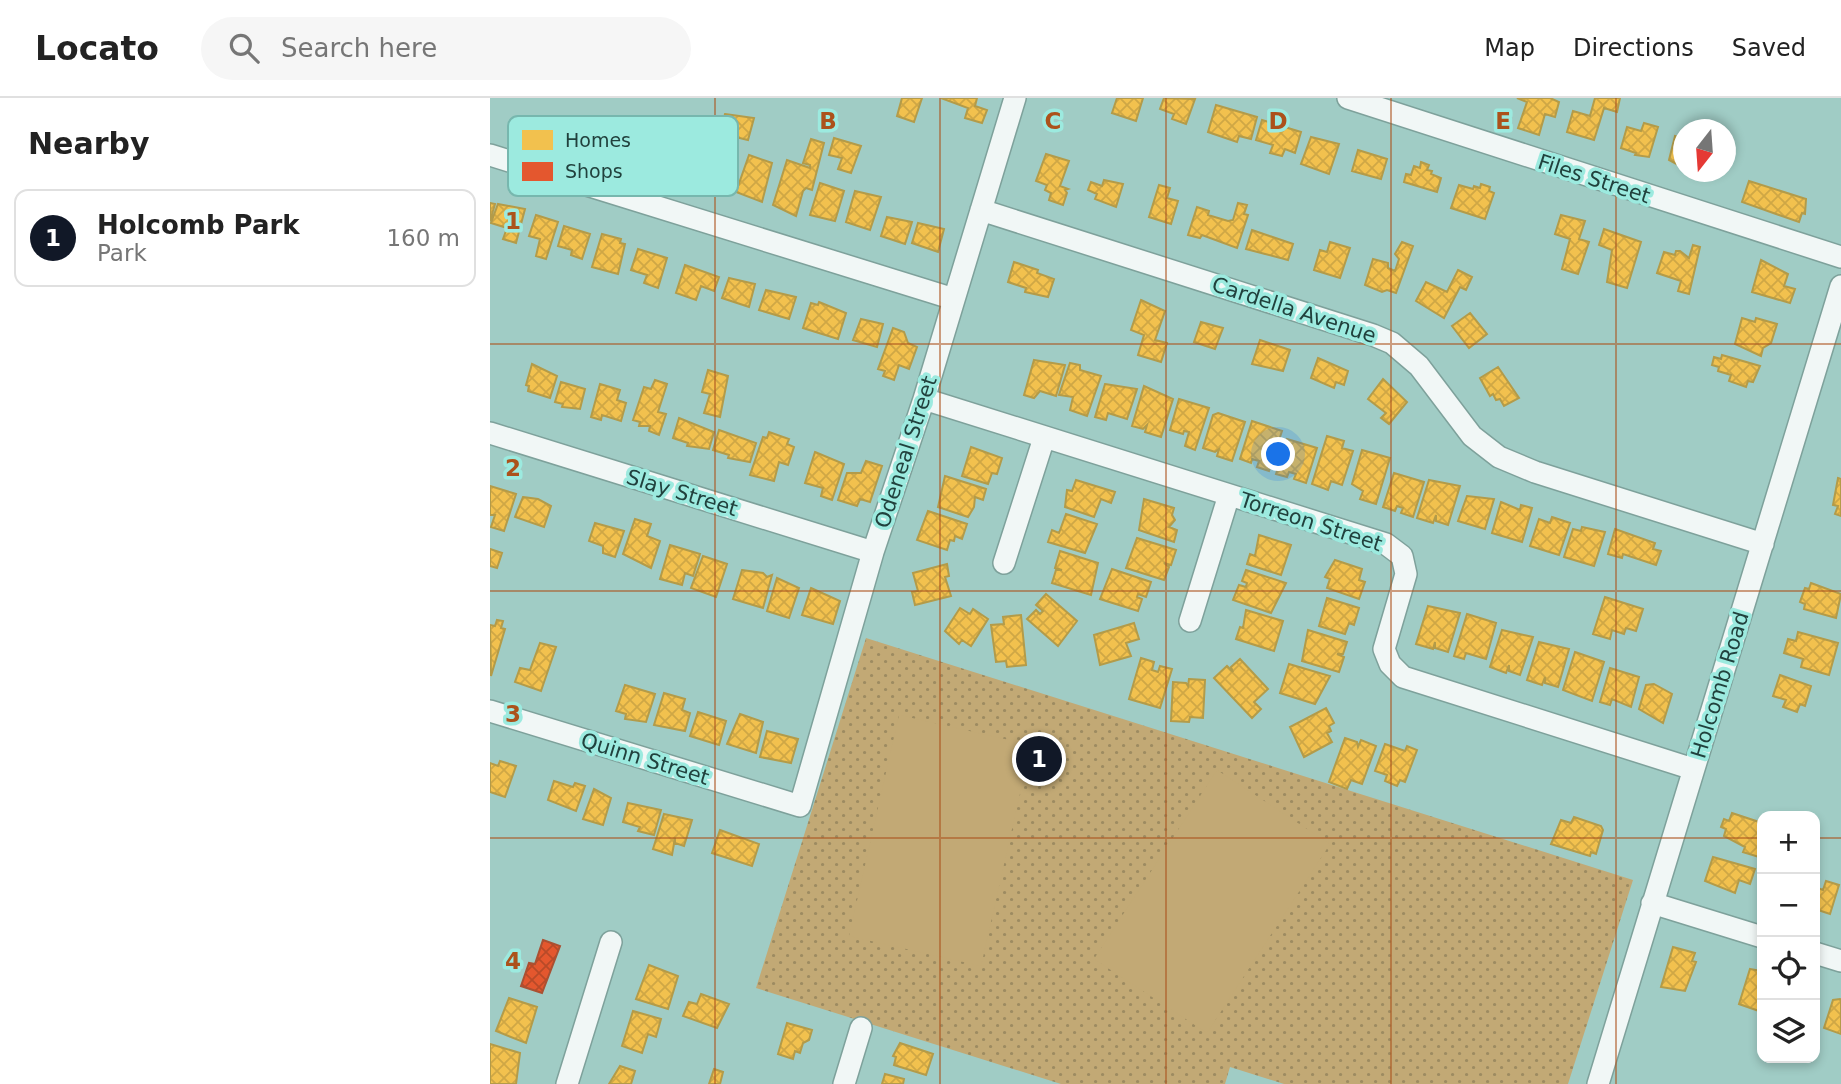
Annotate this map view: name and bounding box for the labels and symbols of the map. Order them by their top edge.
text: B [819,108,837,134]
text: C [1045,108,1061,134]
text: D [1268,108,1288,134]
text: E [1495,108,1511,134]
legend [508,116,738,196]
north arrow [1673,119,1736,182]
text: Homes [565,129,631,151]
street label: Files Street [1535,150,1653,208]
text: Shops [565,160,623,182]
text: 1 [505,208,521,234]
street label: Cardella Avenue [1209,272,1379,348]
street label: Odeneal Street [870,373,942,531]
your location [1261,437,1295,471]
text: 2 [505,455,521,481]
street label: Slay Street [624,465,740,521]
street label: Torreon Street [1236,487,1385,556]
street label: Holcomb Road [1686,609,1754,761]
text: 3 [505,701,521,727]
street label: Quinn Street [578,728,712,790]
pin: 1 [1016,733,1062,785]
text: 4 [505,948,521,974]

